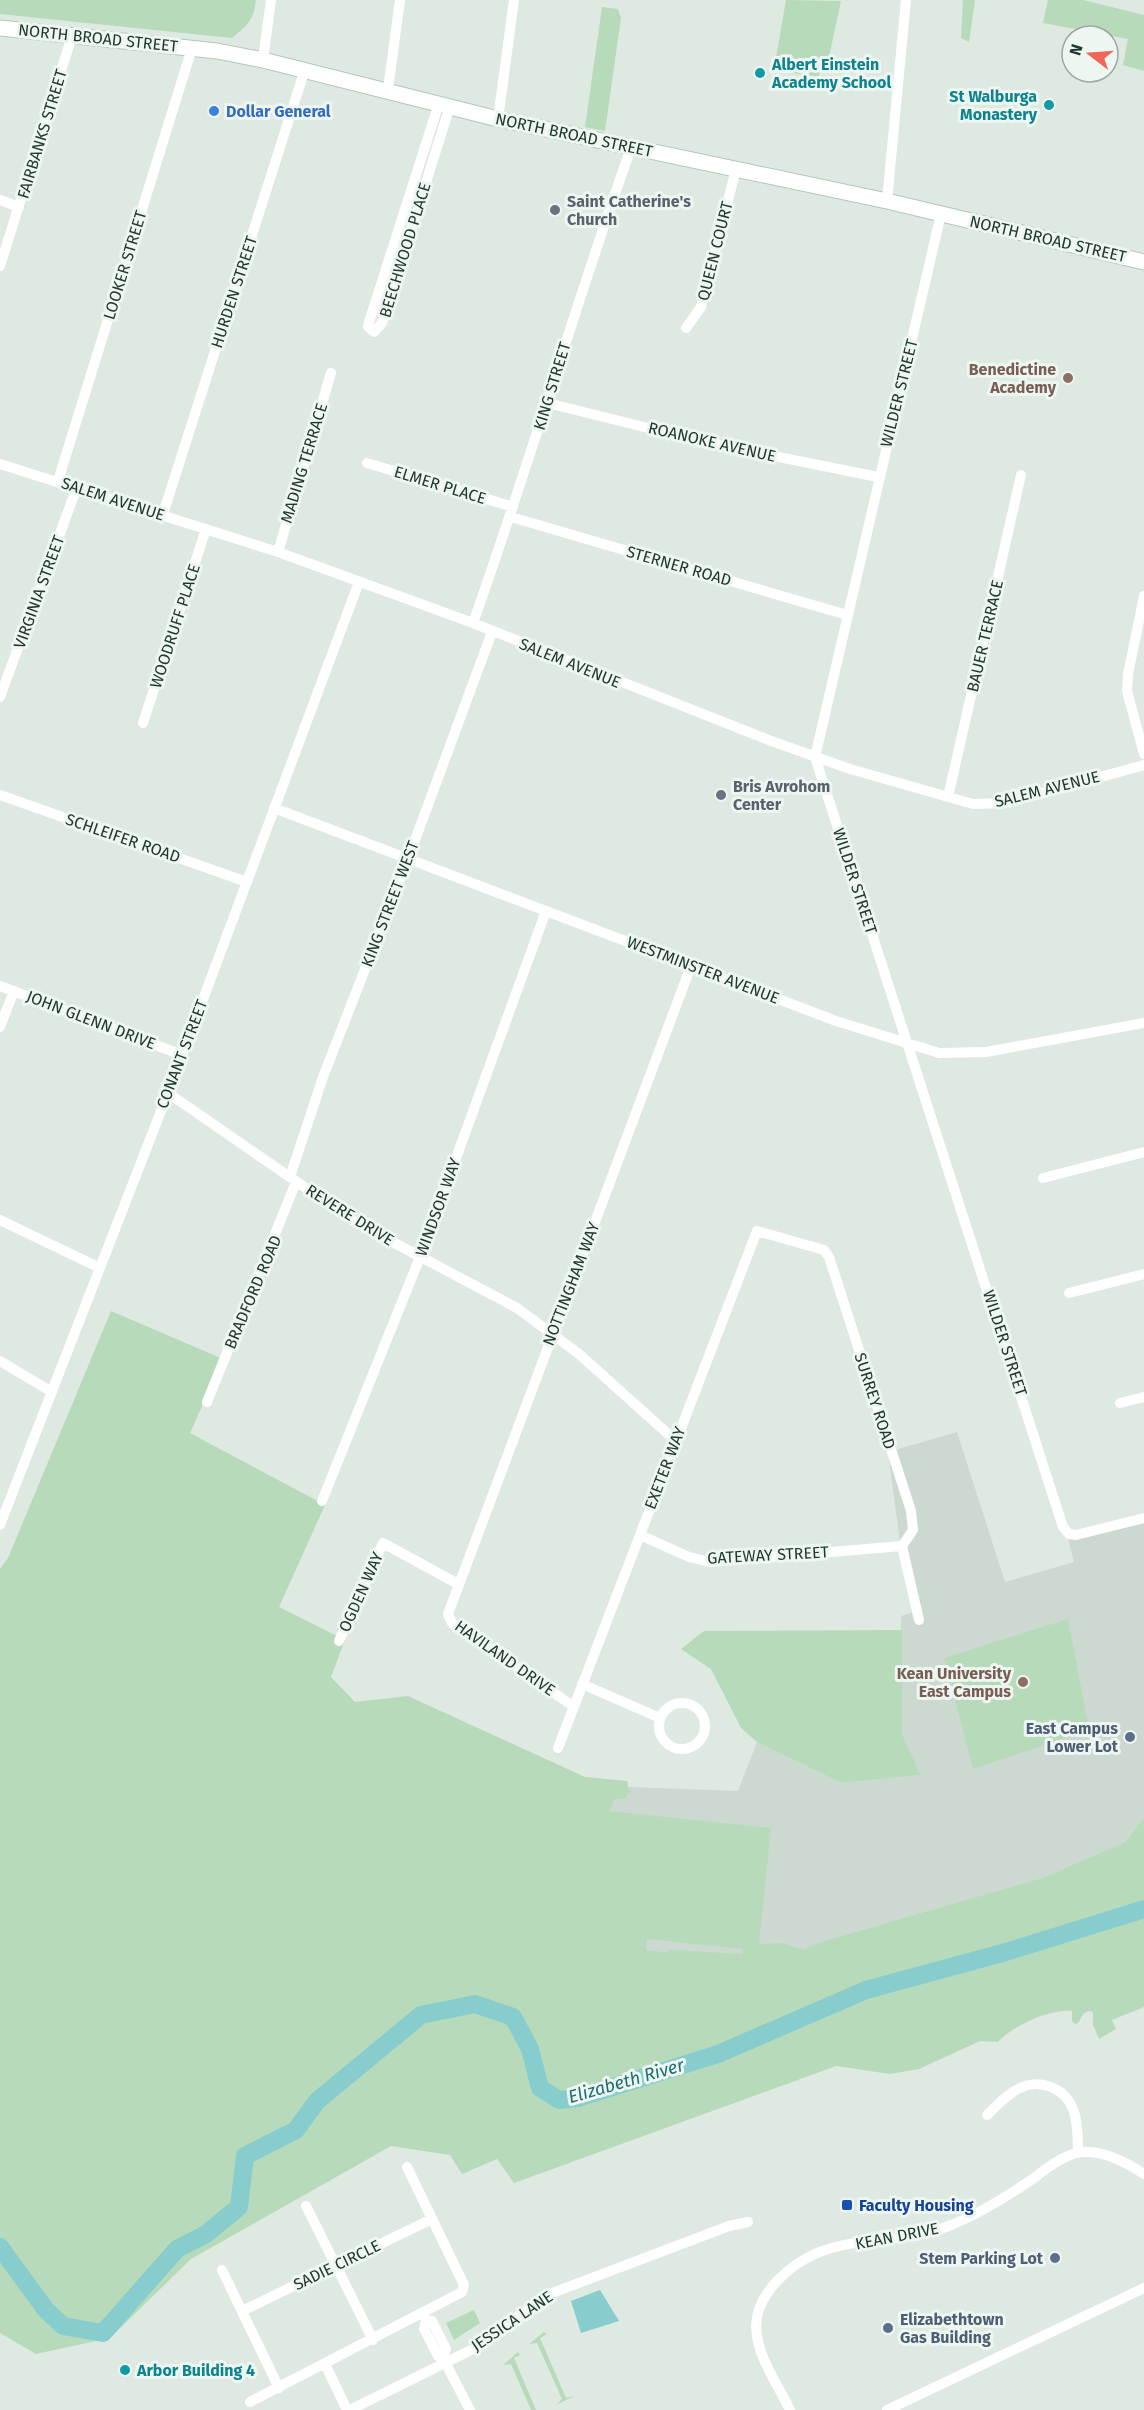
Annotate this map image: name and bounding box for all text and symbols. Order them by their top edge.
street label: NORTH BROAD STREET [17,20,179,56]
north arrow [1060,24,1120,84]
text: N [1065,42,1087,58]
place label: Albert Einstein Academy School [771,55,891,92]
street label: FAIRBANKS STREET [13,66,71,201]
marker: Albert Einstein Academy School [753,66,767,80]
place label: St Walburga Monastery [949,87,1038,124]
marker: St Walburga Monastery [1042,98,1056,112]
place label: Dollar General [226,102,331,121]
marker: Dollar General [207,104,221,118]
street label: NORTH BROAD STREET [494,109,655,161]
street label: BEECHWOOD PLACE [375,180,435,320]
place label: Saint Catherine's Church [567,192,691,229]
street label: QUEEN COURT [693,199,737,303]
marker: Saint Catherine's Church [548,203,562,217]
street label: LOOKER STREET [99,207,151,322]
street label: NORTH BROAD STREET [968,212,1129,266]
street label: HURDEN STREET [207,233,261,351]
street label: WILDER STREET [876,336,922,449]
street label: KING STREET [530,339,575,432]
place label: Benedictine Academy [969,360,1057,397]
marker: Benedictine Academy [1061,371,1075,385]
street label: MADING TERRACE [277,401,331,525]
street label: ROANOKE AVENUE [646,418,778,466]
street label: ELMER PLACE [392,462,488,508]
street label: SALEM AVENUE [59,473,167,525]
street label: VIRGINIA STREET [10,532,68,651]
street label: STERNER ROAD [624,542,734,590]
street label: WOODRUFF PLACE [146,561,204,691]
street label: BAUER TERRACE [963,578,1007,694]
street label: SALEM AVENUE [517,634,623,692]
street label: SALEM AVENUE [993,767,1101,811]
place label: Bris Avrohom Center [733,777,830,814]
marker: Bris Avrohom Center [714,788,728,802]
street label: SCHLEIFER ROAD [63,809,183,867]
street label: WILDER STREET [829,826,881,937]
street label: KING STREET WEST [357,838,423,970]
street label: WESTMINSTER AVENUE [624,932,782,1008]
street label: JOHN GLENN DRIVE [24,987,158,1053]
street label: CONANT STREET [153,996,212,1111]
street label: WINDSOR WAY [411,1155,465,1259]
street label: REVERE DRIVE [302,1180,398,1250]
street label: NOTTINGHAM WAY [539,1219,603,1348]
street label: BRADFORD ROAD [220,1232,286,1352]
street label: WILDER STREET [979,1288,1031,1399]
street label: SURREY ROAD [850,1350,900,1452]
street label: EXETER WAY [641,1424,690,1512]
street label: GATEWAY STREET [707,1542,830,1568]
street label: OGDEN WAY [335,1549,387,1635]
street label: HAVILAND DRIVE [451,1616,559,1700]
place label: Kean University East Campus [897,1664,1012,1701]
marker: Kean University East Campus [1016,1675,1030,1689]
place label: East Campus Lower Lot [1026,1719,1119,1756]
marker: East Campus Lower Lot [1123,1730,1137,1744]
water label: Elizabeth River [566,2054,687,2108]
place label: Faculty Housing [859,2196,974,2215]
marker: Faculty Housing [840,2198,854,2212]
street label: KEAN DRIVE [854,2219,940,2253]
street label: SADIE CIRCLE [290,2236,384,2294]
place label: Stem Parking Lot [919,2249,1044,2268]
marker: Stem Parking Lot [1048,2251,1062,2265]
street label: JESSICA LANE [468,2287,556,2355]
place label: Elizabethtown Gas Building [900,2310,1004,2347]
marker: Elizabethtown Gas Building [881,2321,895,2335]
place label: Arbor Building 4 [136,2361,255,2380]
marker: Arbor Building 4 [118,2363,132,2377]

